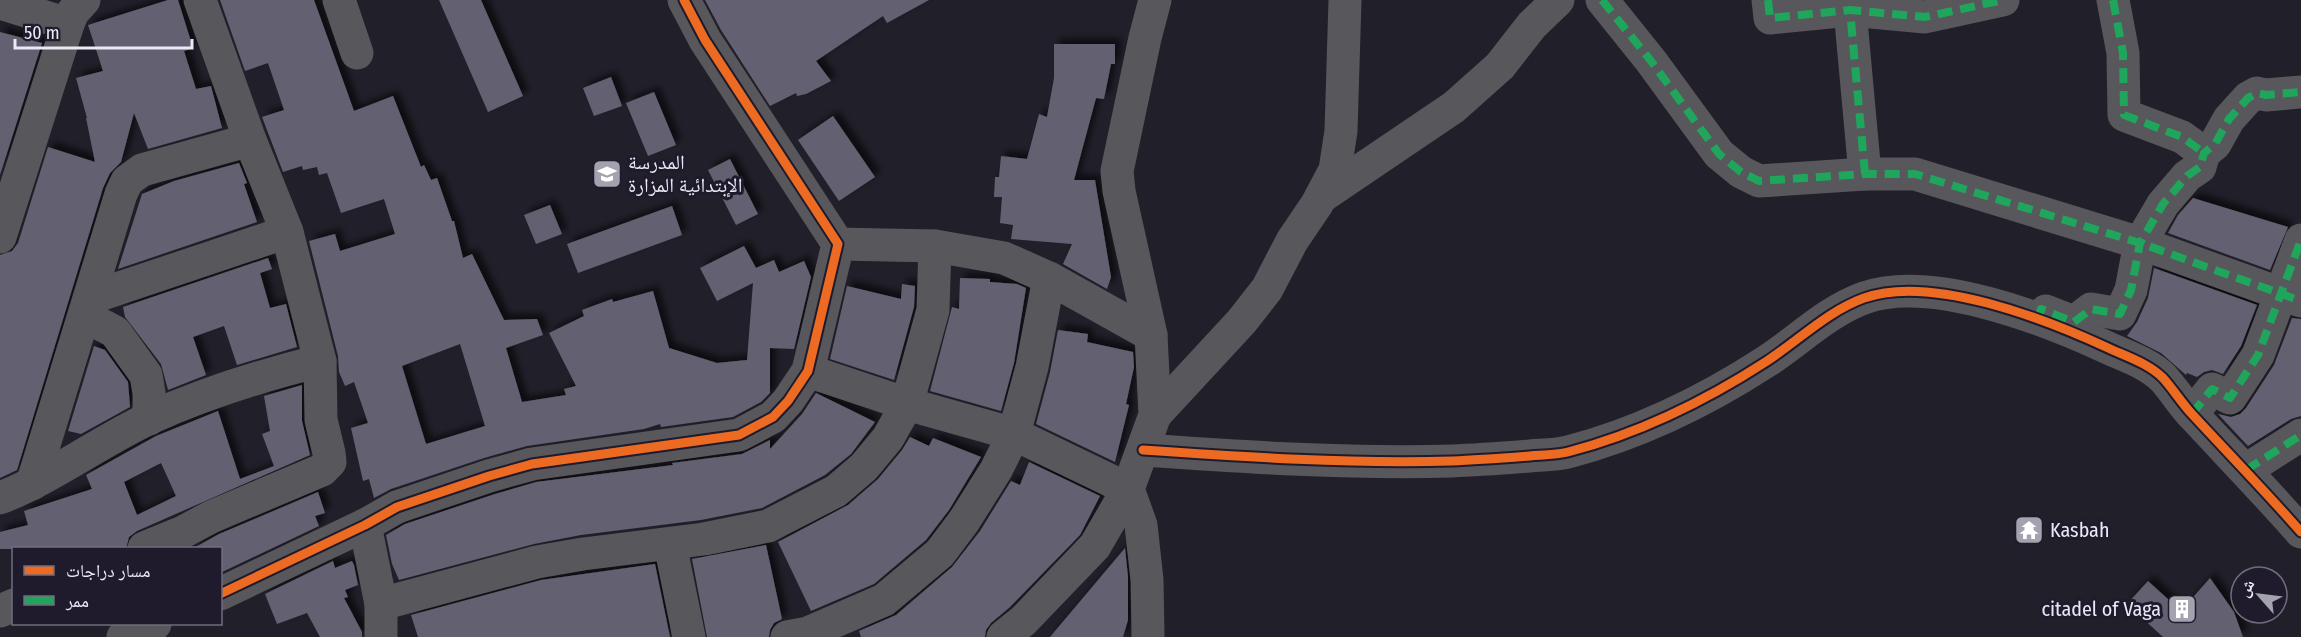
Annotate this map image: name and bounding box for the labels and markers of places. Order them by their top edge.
place label: المدرسة الإبتدائية المزارة [628,150,742,198]
school or university icon: المدرسة الإبتدائية المزارة [591,158,623,190]
temple icon: Kasbah [2013,514,2045,546]
place label: Kasbah [2050,518,2109,542]
building icon: citadel of Vaga [2166,593,2198,625]
place label: citadel of Vaga [2041,597,2161,621]

